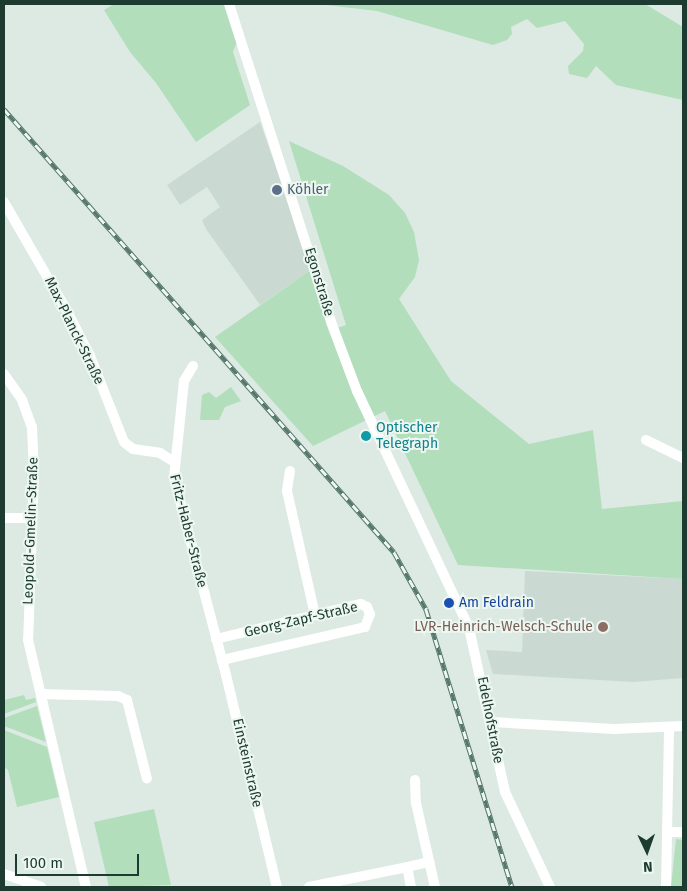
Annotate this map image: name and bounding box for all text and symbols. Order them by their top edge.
place label: Köhler [287,182,328,198]
marker: Köhler [271,184,283,196]
street label: Egonstraße [301,246,337,318]
street label: Max-Planck-Straße [41,274,107,388]
place label: Optischer Telegraph [376,420,438,452]
marker: Optischer Telegraph [360,430,372,442]
street label: Leopold-Gmelin-Straße [20,457,42,605]
street label: Fritz-Haber-Straße [166,473,210,589]
place label: Am Feldrain [459,595,534,611]
marker: Am Feldrain [443,597,455,609]
street label: Georg-Zapf-Straße [243,599,359,641]
place label: LVR-Heinrich-Welsch-Schule [414,619,593,635]
marker: LVR-Heinrich-Welsch-Schule [597,621,609,633]
street label: Edelhofstraße [473,675,507,765]
street label: Einsteinstraße [229,717,265,809]
north arrow [622,826,672,876]
scale bar [18,844,141,876]
text: 100 m [23,854,63,872]
text: N [643,858,653,875]

